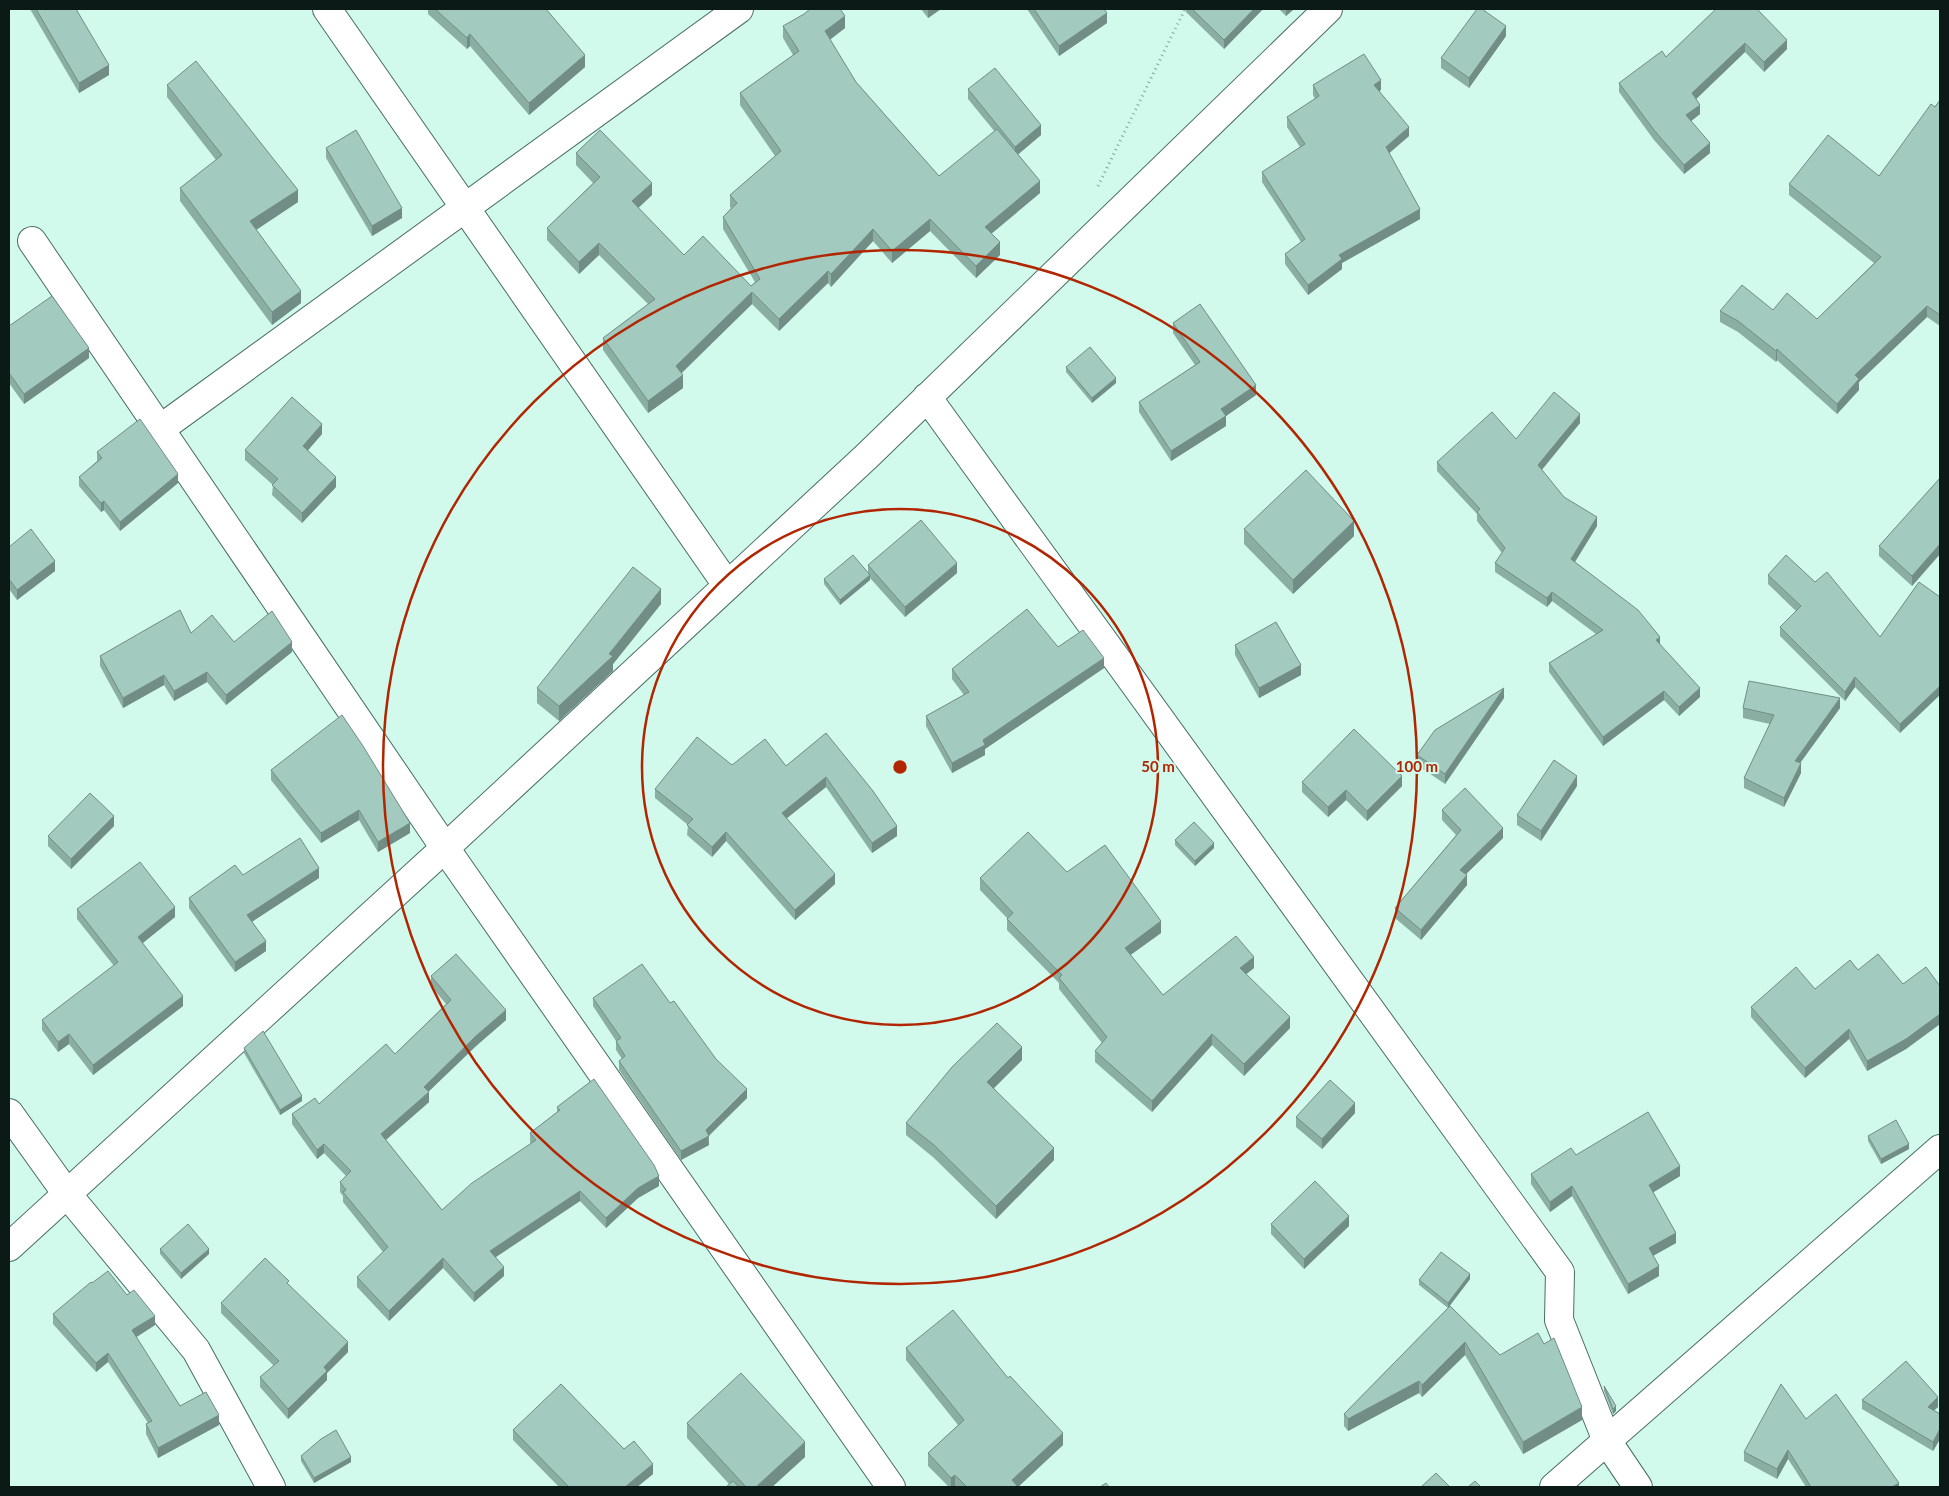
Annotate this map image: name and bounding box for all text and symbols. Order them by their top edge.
text: 50 m [1141,757,1175,775]
text: 100 m [1396,757,1438,775]
centre of rings [891,758,909,776]

